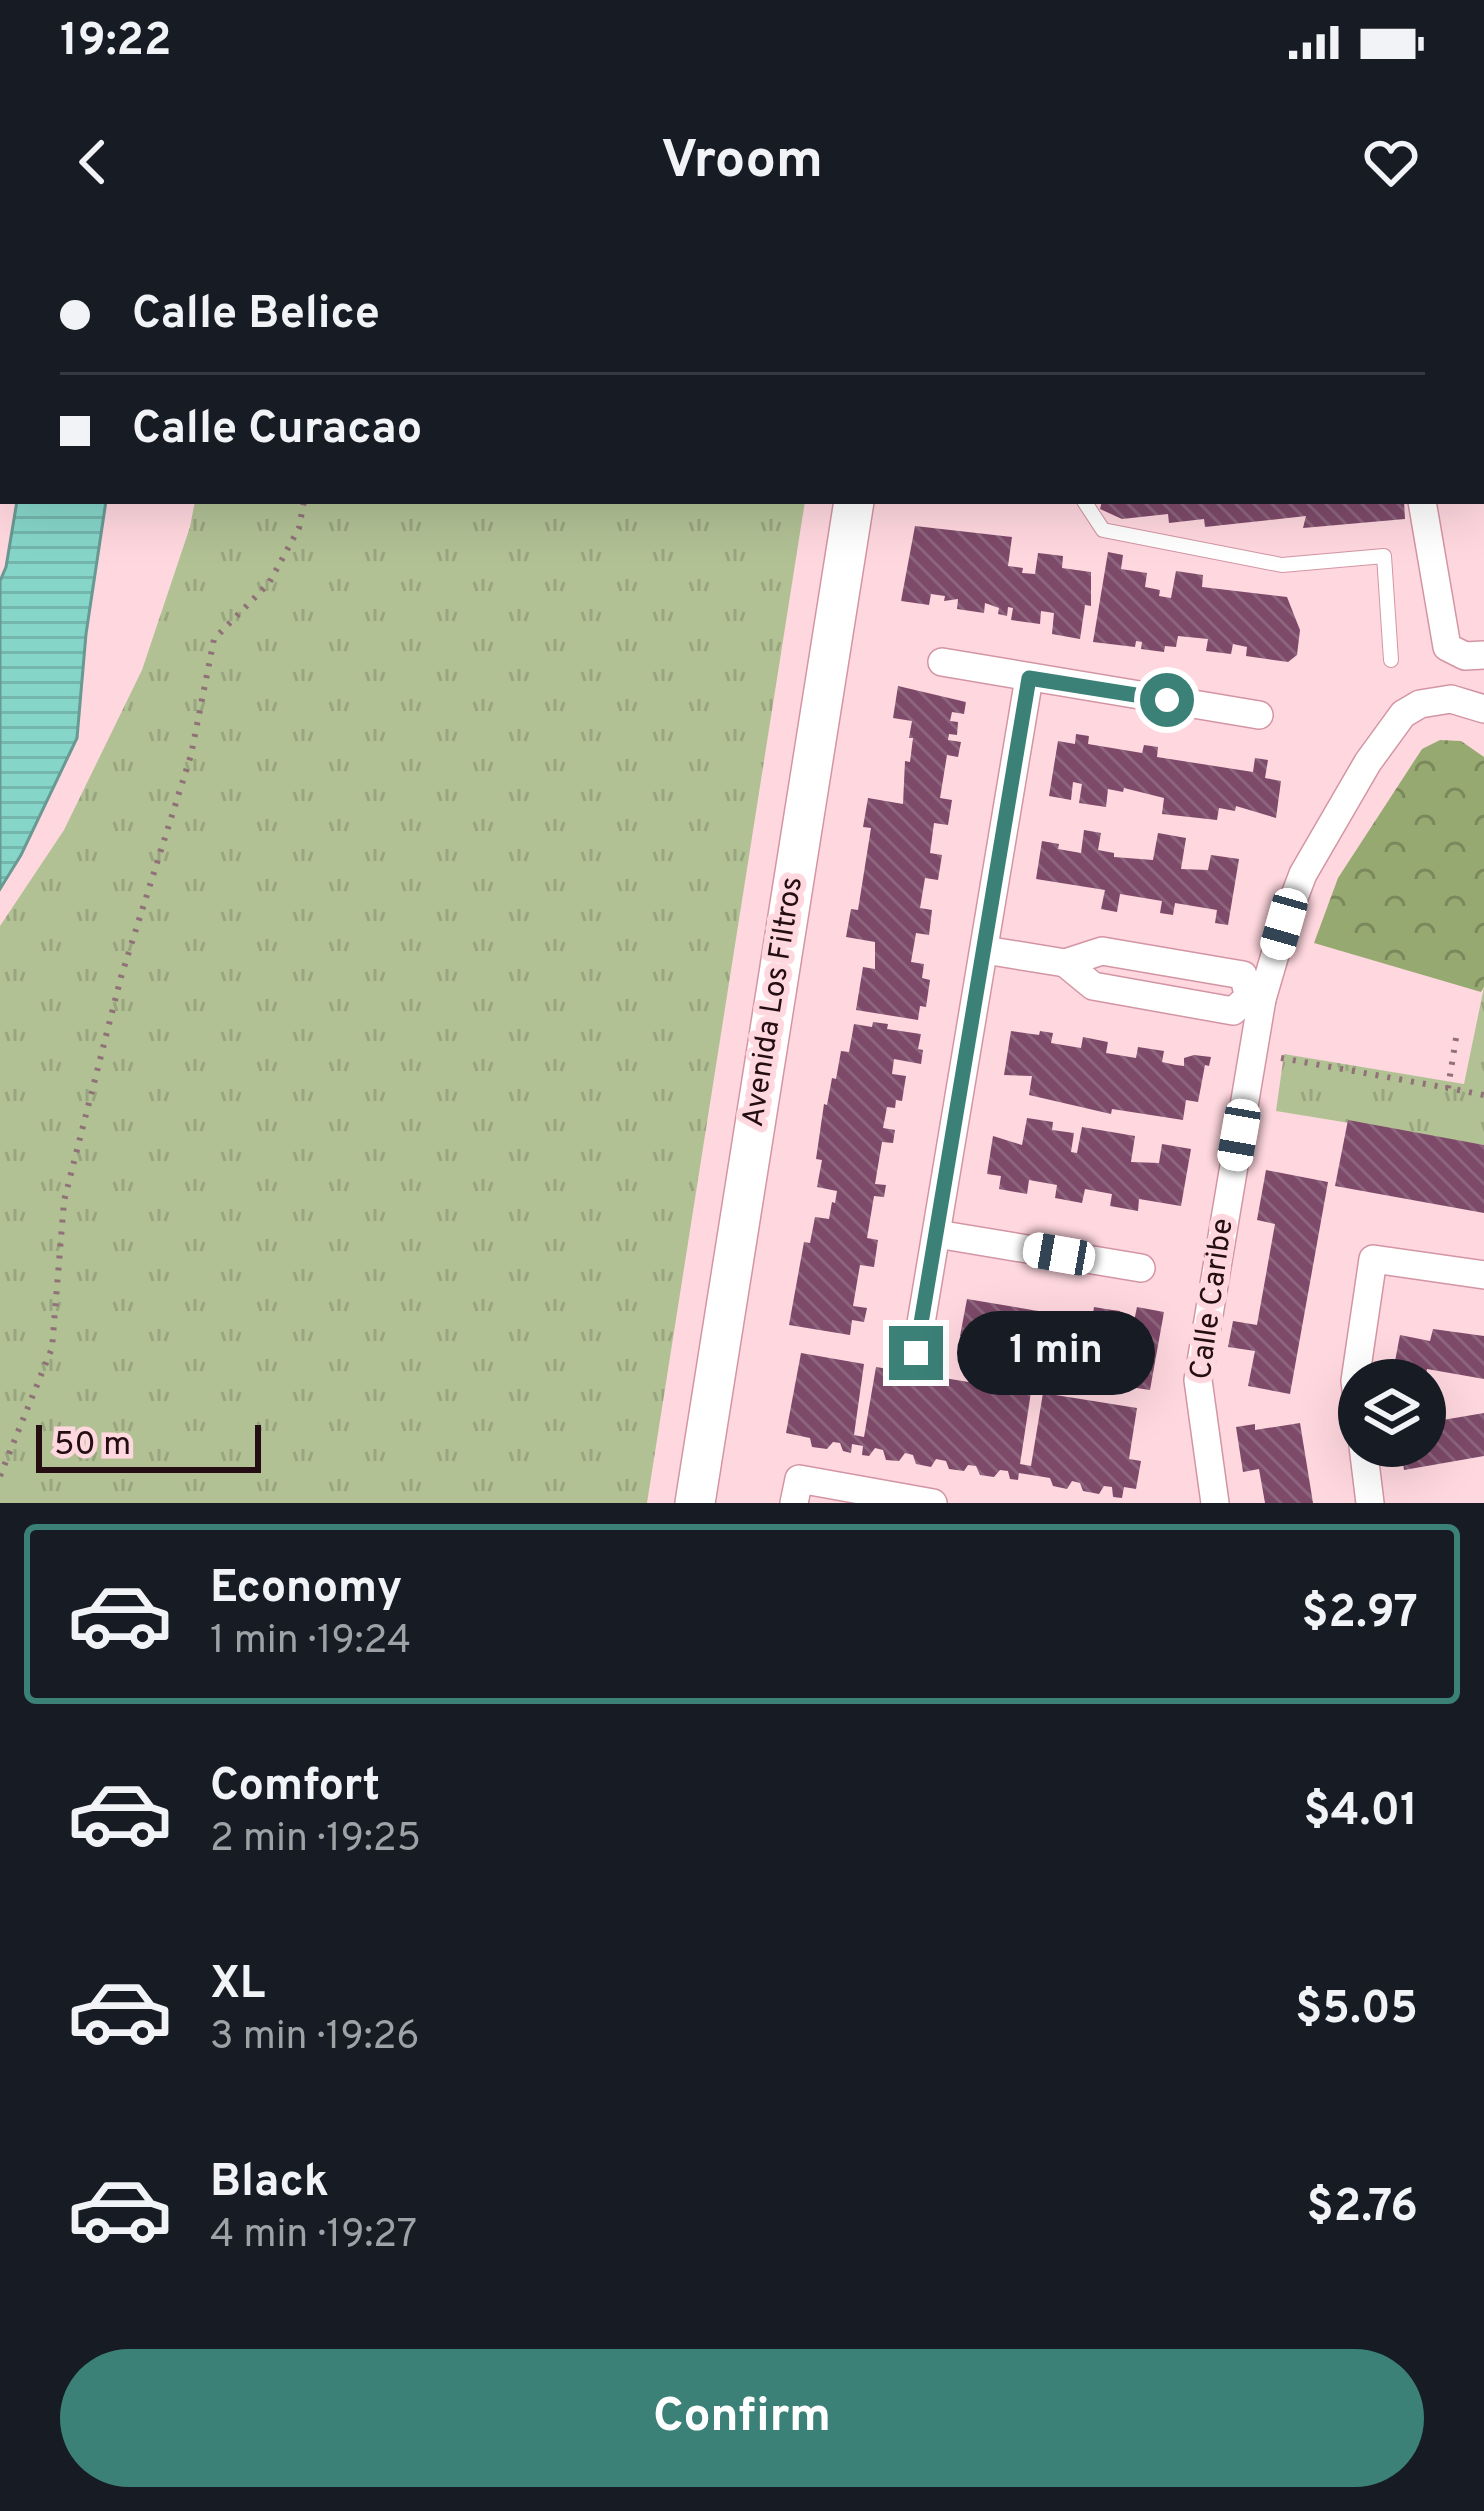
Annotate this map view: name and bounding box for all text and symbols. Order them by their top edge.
text: 19:22 [60,14,172,71]
text: Vroom [661,128,823,197]
icon: back [60,129,126,195]
icon: heart [1358,129,1424,195]
text: Calle Belice [132,287,380,344]
text: Calle Curacao [132,402,422,459]
route start [1140,673,1194,727]
street label: Avenida Los Filtros [736,874,812,1130]
car [1257,884,1311,964]
car [1215,1096,1263,1174]
street label: Calle Caribe [1183,1216,1243,1382]
car [1020,1230,1098,1278]
callout: 1 min [958,1311,1156,1395]
route end [889,1326,943,1380]
text: 1 min [1009,1328,1103,1377]
map controls [1338,1359,1446,1467]
button: layers [1338,1359,1446,1467]
scale bar [36,1419,261,1472]
text: 50 m [54,1425,131,1467]
icon: car [66,1560,174,1668]
text: Economy [210,1561,402,1618]
text: $2.97 [1301,1586,1418,1643]
text: 1 min · 19:24 [210,1618,411,1667]
icon: car [66,1758,174,1866]
text: Comfort [210,1759,380,1816]
text: $4.01 [1303,1784,1418,1841]
text: 2 min · 19:25 [210,1816,421,1865]
icon: car [66,1956,174,2064]
text: XL [210,1957,265,2014]
text: $5.05 [1295,1982,1418,2039]
text: 3 min · 19:26 [210,2014,420,2063]
icon: car [66,2154,174,2262]
text: Black [210,2155,329,2212]
text: $2.76 [1307,2180,1418,2237]
text: 4 min · 19:27 [210,2212,417,2261]
button: Confirm [60,2349,1424,2487]

